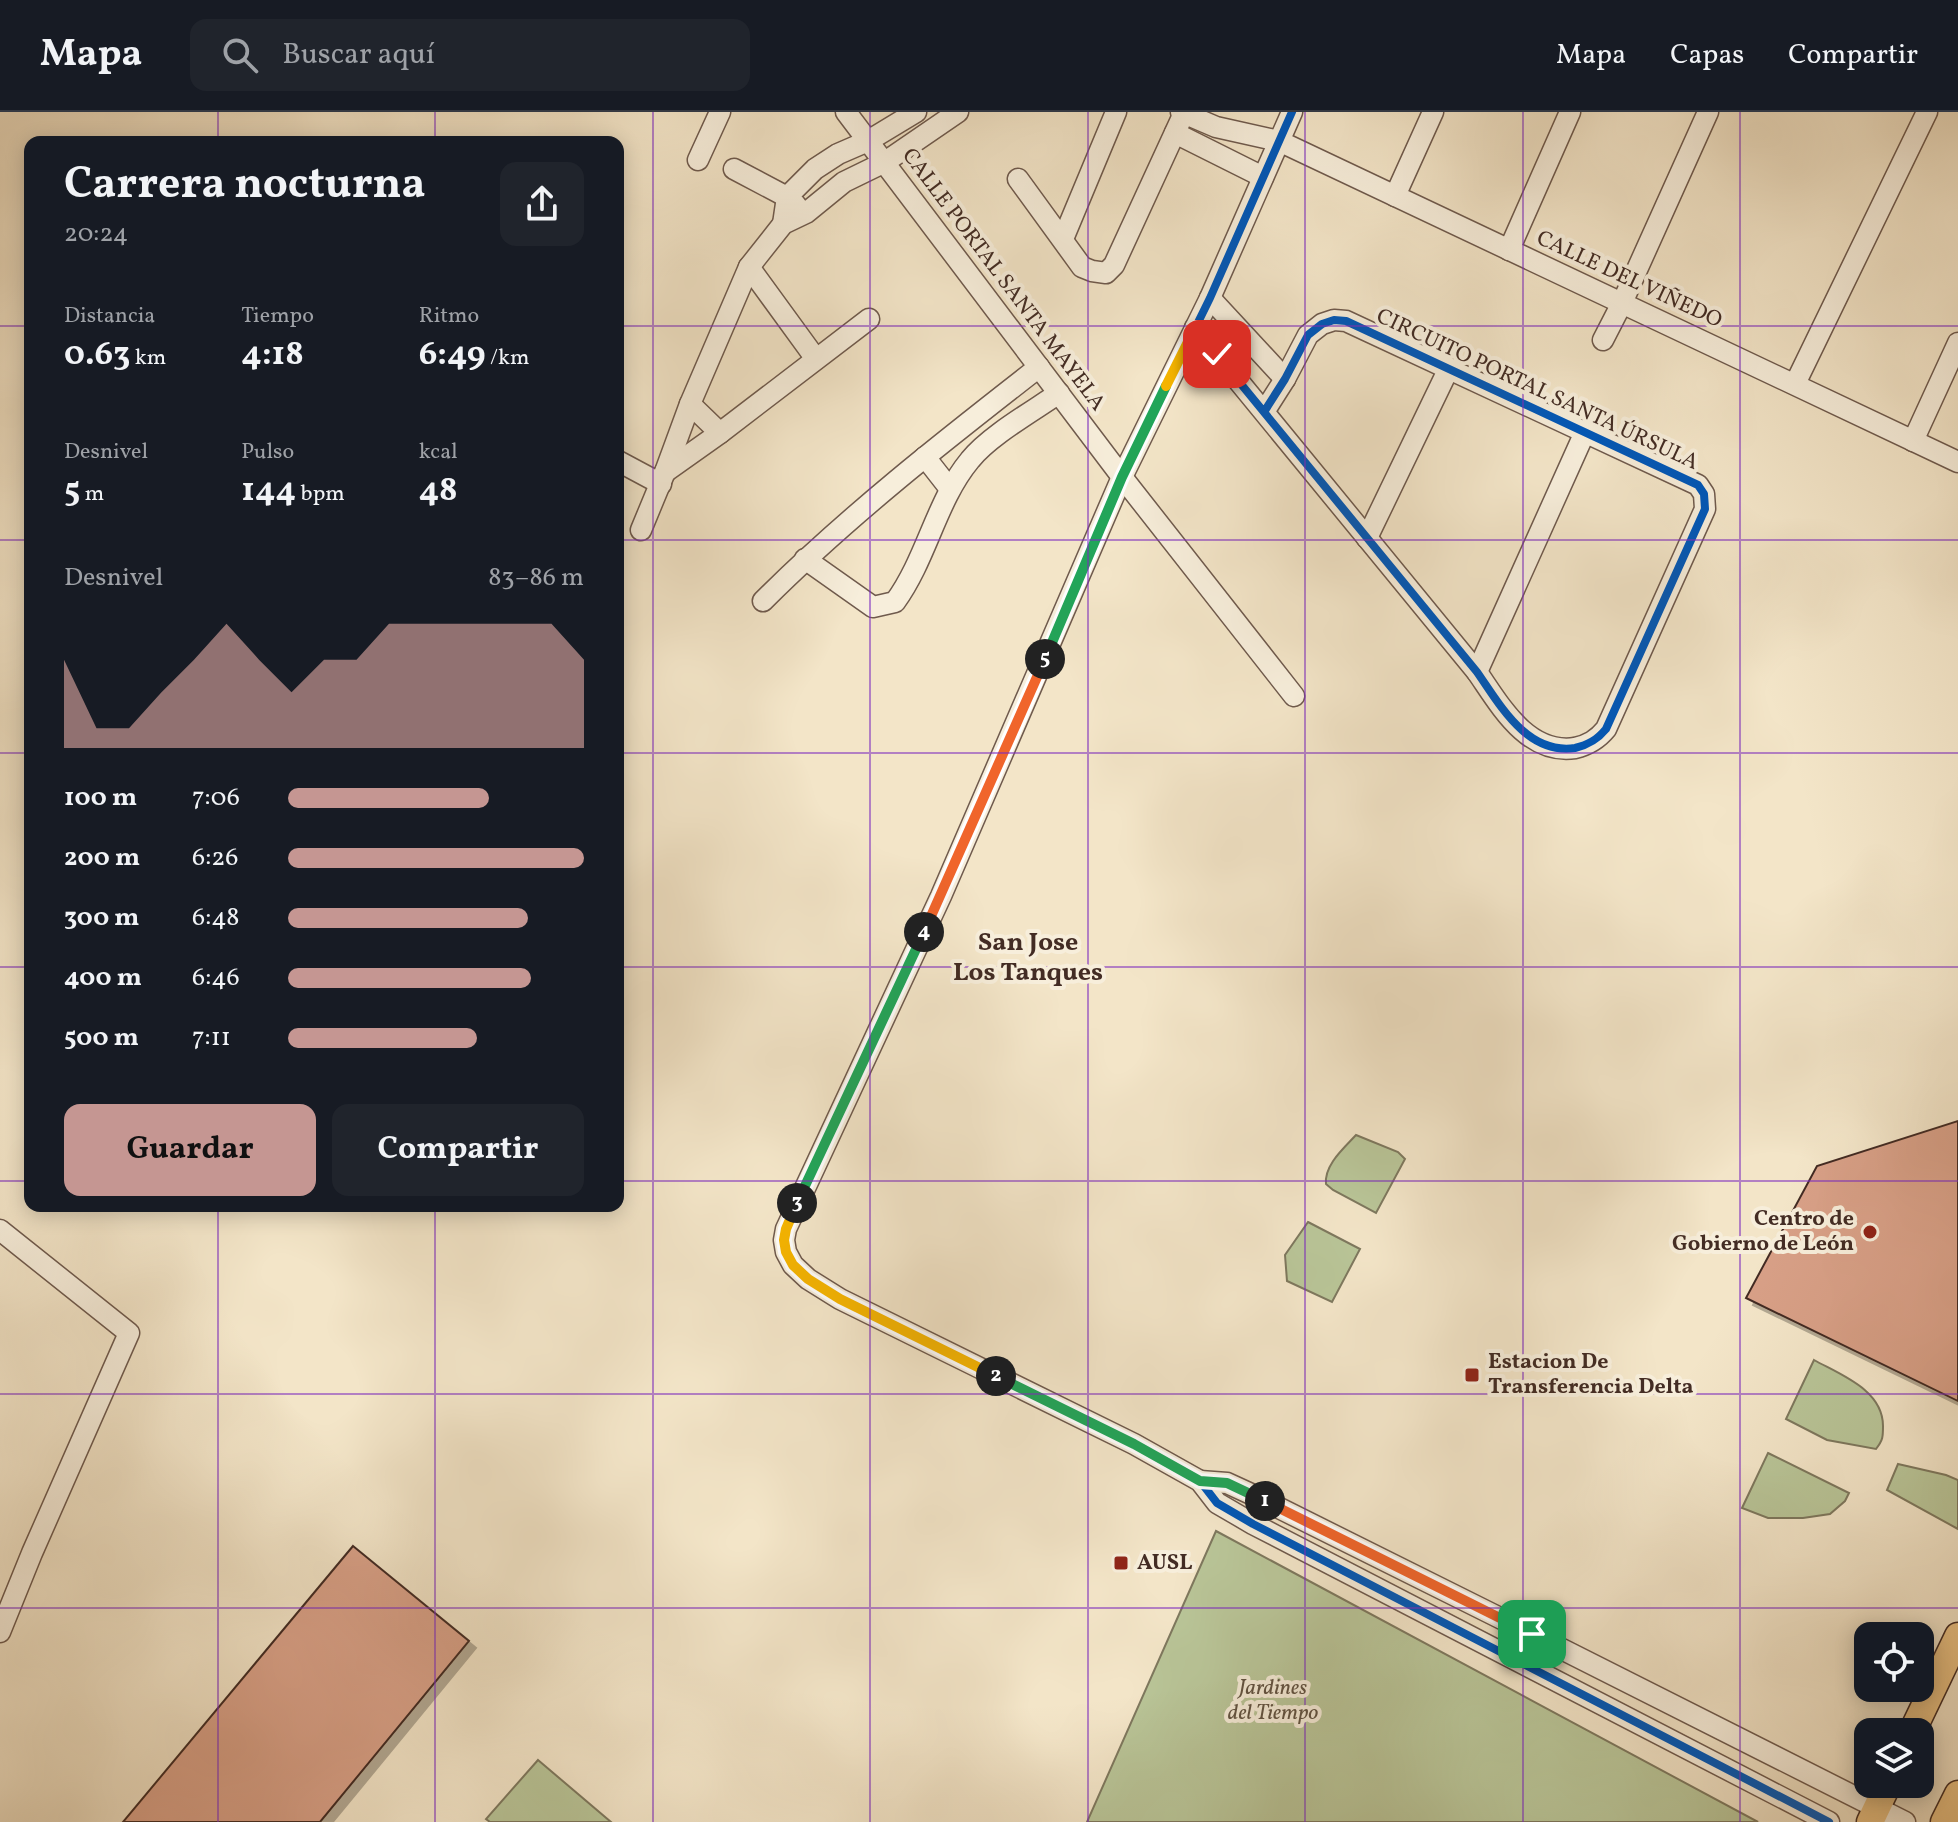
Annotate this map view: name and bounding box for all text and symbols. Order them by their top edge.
search box [190,19,750,91]
text: Mapa [40,29,142,82]
icon: search [218,33,262,77]
text: Buscar aquí [282,34,435,76]
text: Mapa [1556,36,1626,75]
text: Capas [1670,36,1744,75]
text: Compartir [1788,36,1918,75]
street label: CALLE PORTAL SANTA MAYELA [894,142,1112,418]
text: Carrera nocturna [64,155,426,216]
button: share [500,162,584,246]
text: 20:24 [64,216,128,252]
street label: CALLE DEL VIÑEDO [1531,223,1727,337]
text: Distancia [64,301,155,332]
text: Tiempo [241,301,314,332]
text: Ritmo [419,301,479,332]
street label: CIRCUITO PORTAL SANTA ÚRSULA [1371,301,1703,479]
pin [1183,320,1251,388]
text: 0.63 [64,332,130,379]
text: 4:18 [241,332,304,379]
text: 6:49 [419,332,486,379]
icon: check [1195,332,1239,376]
text: km [130,343,166,374]
text: /km [486,343,529,374]
text: Desnivel [64,437,148,468]
text: Pulso [241,437,294,468]
text: kcal [419,437,458,468]
text: 5 [64,468,80,515]
text: 144 [241,468,296,515]
text: 48 [419,468,457,515]
text: m [80,479,104,510]
text: bpm [296,479,345,510]
text: Desnivel [64,560,163,596]
text: 83–86 m [488,560,584,596]
pin: 5 [1025,639,1065,679]
text: 5 [1040,643,1050,674]
text: 100 m [64,780,137,816]
text: 7:06 [192,780,240,816]
text: 200 m [64,840,140,876]
text: 6:26 [192,840,238,876]
text: 300 m [64,900,140,936]
text: 6:48 [192,900,240,936]
pin: 4 [904,912,944,952]
text: 4 [917,916,931,947]
district label: San Jose Los Tanques [953,925,1103,991]
text: 400 m [64,960,142,996]
text: 6:46 [192,960,240,996]
text: 500 m [64,1020,139,1056]
text: 7:11 [192,1020,231,1056]
button: Guardar [64,1104,316,1196]
button: Compartir [332,1104,584,1196]
pin: 3 [777,1183,817,1223]
text: 3 [791,1187,803,1218]
place label: Centro de Gobierno de León [1672,1204,1854,1260]
marker: Centro de Gobierno de León [1861,1223,1879,1241]
place label: Estacion De Transferencia Delta [1488,1347,1693,1403]
pin: 2 [976,1356,1016,1396]
text: 2 [990,1360,1002,1391]
marker: Estacion De Transferencia Delta [1463,1366,1481,1384]
pin: 1 [1245,1481,1285,1521]
text: 1 [1261,1485,1269,1516]
place label: AUSL [1137,1548,1192,1579]
marker: AUSL [1112,1554,1130,1572]
pin [1498,1600,1566,1668]
icon: arrive [1510,1612,1554,1656]
map controls [1854,1622,1934,1798]
button: locate [1854,1622,1934,1702]
park label: Jardines del Tiempo [1228,1673,1318,1729]
button: layers [1854,1718,1934,1798]

